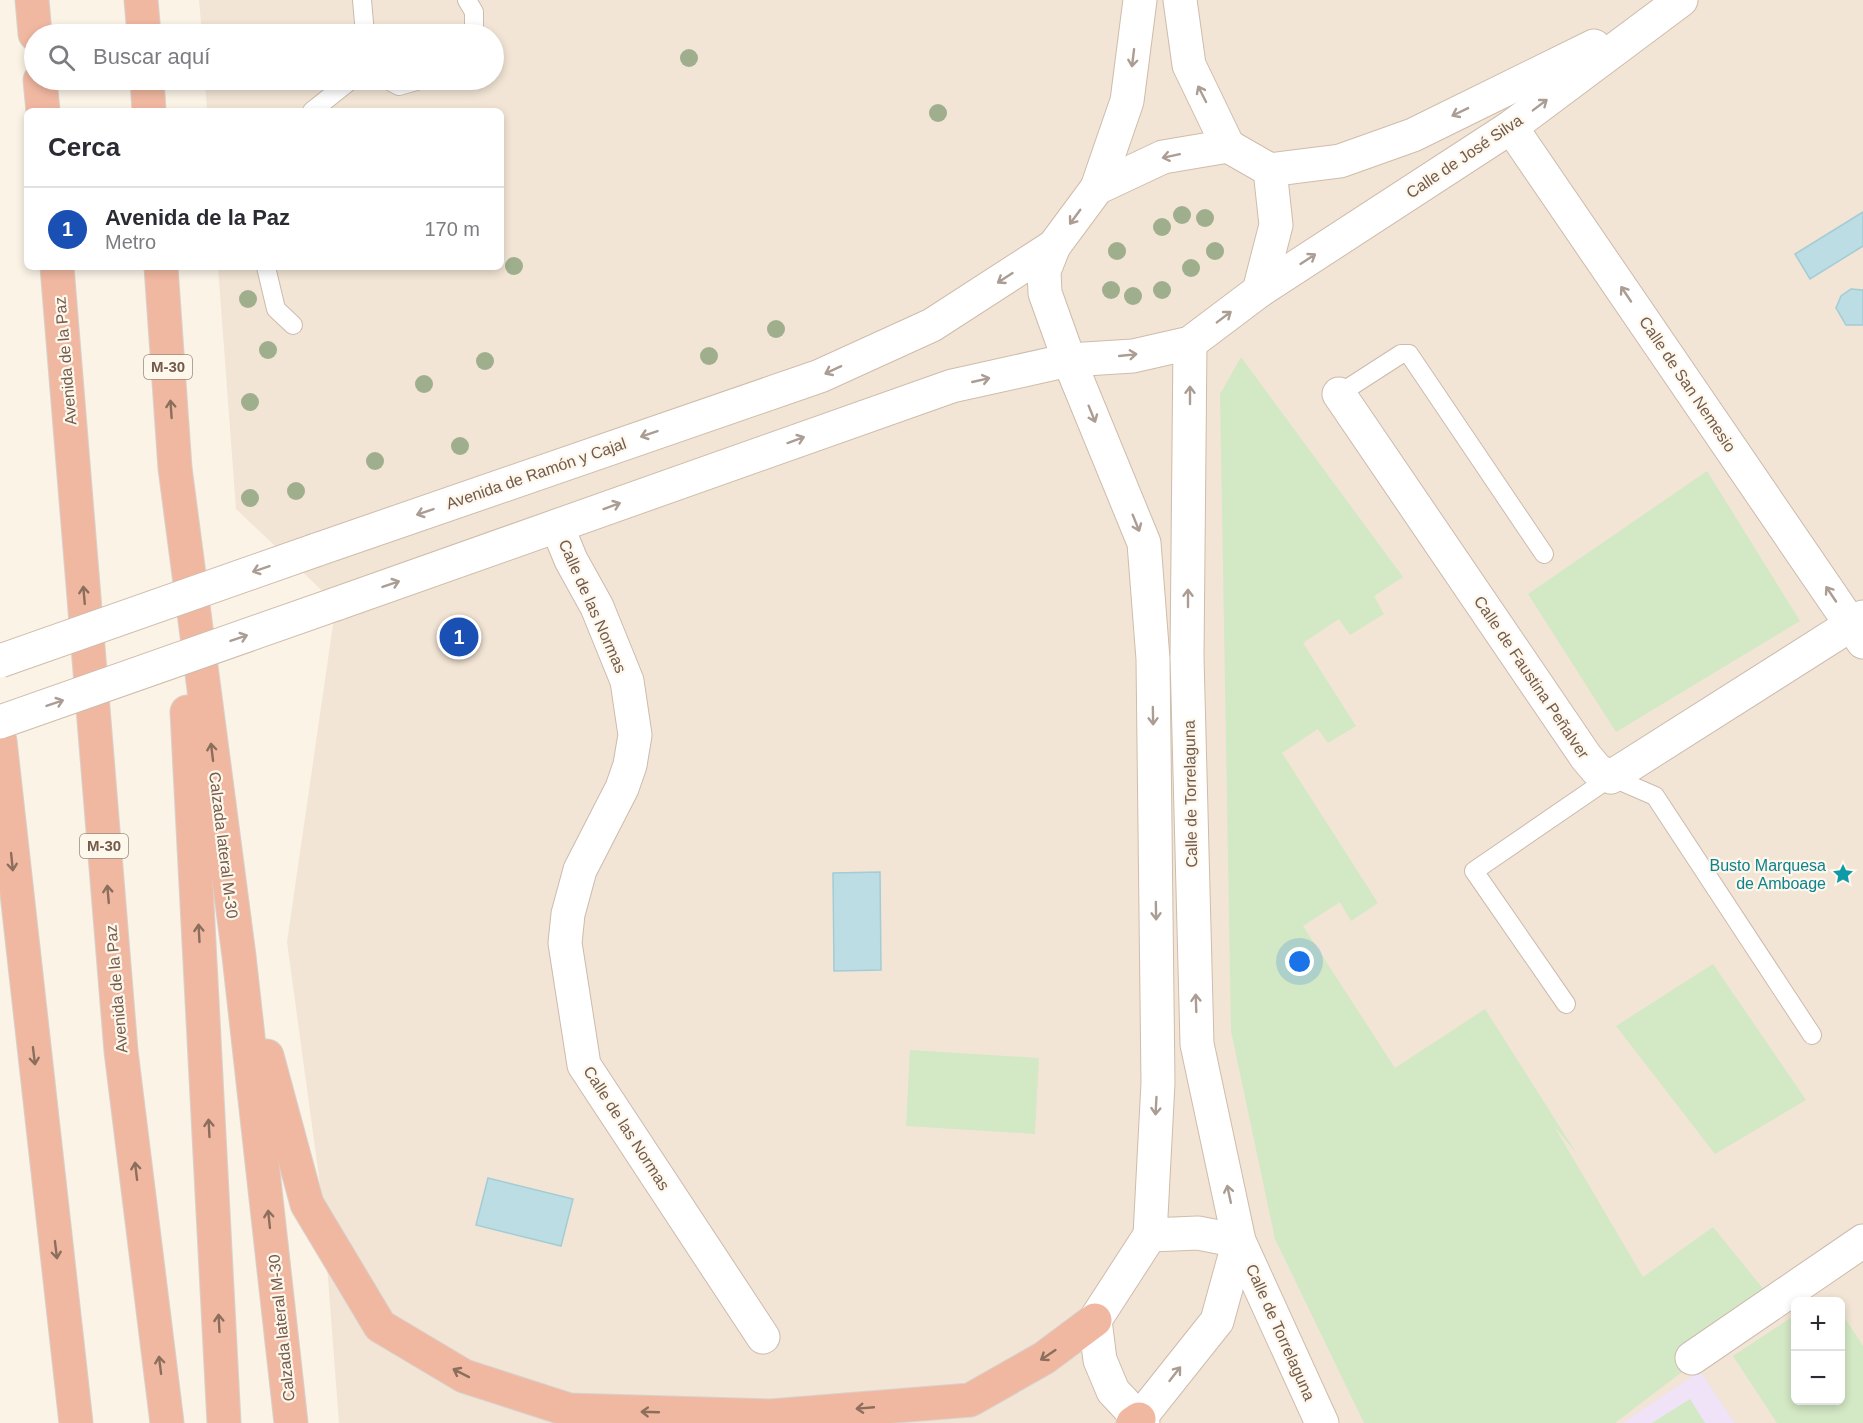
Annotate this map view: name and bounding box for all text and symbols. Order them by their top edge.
search box [24,24,504,90]
icon: search [45,41,78,74]
text: Buscar aquí [93,44,210,69]
one-way arrow [1127,48,1138,67]
one-way arrow [1195,85,1207,103]
one-way arrow [1532,98,1548,111]
one-way arrow [1451,107,1469,119]
street label: Calle de José Silva [1403,111,1526,202]
text: Cerca [48,132,120,162]
one-way arrow [1162,151,1181,162]
text: Avenida de la Paz [105,205,290,230]
one-way arrow [1069,209,1082,225]
text: 1 [62,218,73,240]
text: 170 m [424,218,480,240]
text: Metro [105,231,156,253]
one-way arrow [1299,252,1316,264]
one-way arrow [997,272,1014,284]
one-way arrow [1620,285,1633,302]
street label: Avenida de la Paz [51,296,80,426]
one-way arrow [1216,311,1232,324]
street label: Calle de San Nemesio [1636,314,1739,455]
one-way arrow [1117,350,1137,361]
road number: M-30 [144,355,192,379]
one-way arrow [825,364,843,376]
one-way arrow [971,373,990,385]
one-way arrow [1184,385,1196,405]
one-way arrow [165,400,176,420]
one-way arrow [1087,404,1098,422]
one-way arrow [640,429,659,440]
one-way arrow [786,434,805,445]
street label: Avenida de Ramón y Cajal [444,435,628,512]
one-way arrow [602,500,621,511]
one-way arrow [416,507,435,518]
one-way arrow [1131,513,1142,532]
street label: Calle de las Normas [555,537,630,675]
one-way arrow [252,565,271,576]
one-way arrow [381,578,400,589]
one-way arrow [78,585,89,605]
one-way arrow [1824,585,1837,602]
one-way arrow [1182,589,1194,609]
street label: Calle de Faustina Peñalver [1471,593,1593,762]
pin: 1 [440,614,478,660]
one-way arrow [229,632,248,643]
one-way arrow [45,696,64,707]
one-way arrow [1148,706,1159,726]
street label: Calle de Torrelaguna [1181,720,1200,868]
one-way arrow [207,743,218,763]
street label: Calzada lateral M-30 [206,771,241,919]
road number: M-30 [80,834,128,858]
one-way arrow [7,852,18,872]
place label: Busto Marquesa de Amboage [1709,857,1826,892]
place icon: Busto Marquesa de Amboage [1831,862,1855,886]
one-way arrow [102,884,113,904]
one-way arrow [1150,901,1162,921]
street label: Avenida de la Paz [102,924,131,1054]
one-way arrow [193,924,204,944]
your location [1285,947,1314,976]
one-way arrow [1190,993,1201,1013]
one-way arrow [29,1045,40,1065]
street label: Calle de las Normas [580,1063,673,1193]
one-way arrow [1151,1096,1162,1116]
one-way arrow [203,1118,214,1138]
one-way arrow [130,1162,141,1182]
one-way arrow [1223,1185,1234,1205]
one-way arrow [263,1209,274,1229]
one-way arrow [51,1239,62,1259]
street label: Calzada lateral M-30 [265,1254,298,1402]
street label: Calle de Torrelaguna [1243,1261,1318,1403]
map controls [1791,1297,1845,1405]
button: + [1791,1297,1845,1351]
one-way arrow [213,1313,224,1333]
one-way arrow [1040,1349,1056,1361]
button: − [1791,1351,1845,1405]
one-way arrow [155,1356,166,1375]
one-way arrow [1169,1366,1182,1382]
one-way arrow [452,1367,470,1379]
one-way arrow [856,1403,876,1414]
one-way arrow [640,1406,660,1418]

